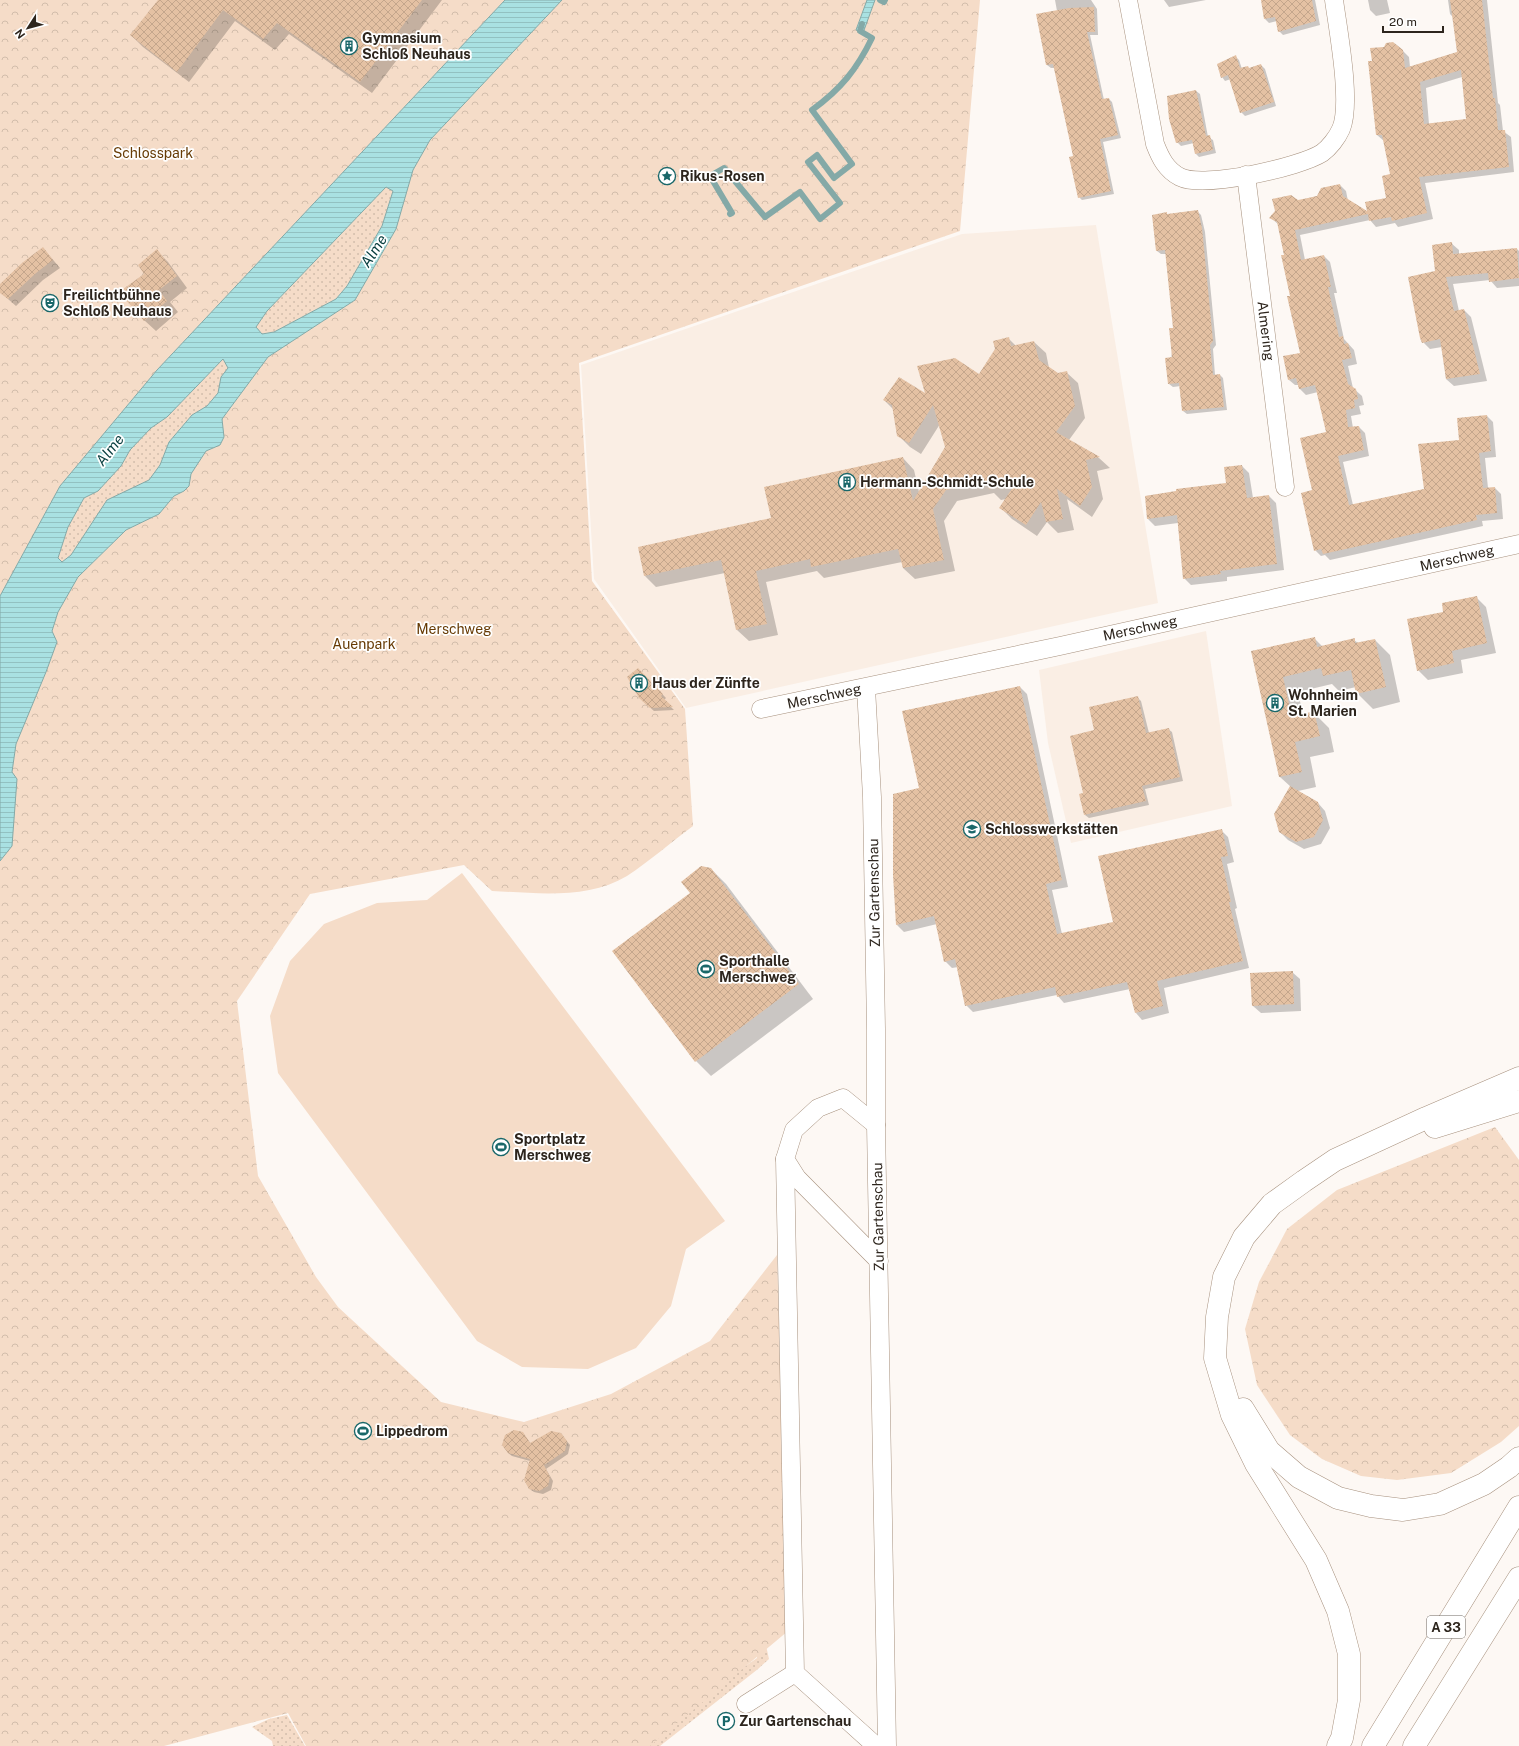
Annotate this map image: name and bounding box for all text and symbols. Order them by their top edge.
north arrow [8,8,48,48]
scale bar [1383,8,1443,34]
text: 20 m [1389,15,1417,29]
text: N [13,27,27,41]
place label: Gymnasium Schloß Neuhaus [362,30,471,62]
building icon: Gymnasium Schloß Neuhaus [339,36,359,56]
park label: Schlosspark [113,145,193,161]
place icon: Rikus-Rosen [657,166,677,186]
place label: Rikus-Rosen [680,168,765,184]
water label: Alme [357,231,390,270]
place label: Freilichtbühne Schloß Neuhaus [63,287,172,319]
theatre icon: Freilichtbühne Schloß Neuhaus [40,293,60,313]
street label: Almering [1254,300,1278,362]
water label: Alme [92,431,127,469]
building icon: Hermann-Schmidt-Schule [837,472,857,492]
place label: Hermann-Schmidt-Schule [860,474,1034,490]
street label: Merschweg [1418,542,1496,574]
street label: Merschweg [1101,612,1179,644]
park label: Merschweg [416,621,492,637]
park label: Auenpark [332,636,396,652]
building icon: Haus der Zünfte [629,673,649,693]
place label: Haus der Zünfte [652,675,760,691]
street label: Merschweg [785,680,863,712]
place label: Wohnheim St. Marien [1288,687,1358,719]
building icon: Wohnheim St. Marien [1265,693,1285,713]
school or university icon: Schlosswerkstätten [962,819,982,839]
place label: Schlosswerkstätten [985,821,1118,837]
street label: Zur Gartenschau [865,838,883,948]
place label: Sporthalle Merschweg [719,953,796,985]
sports icon: Sporthalle Merschweg [696,959,716,979]
place label: Sportplatz Merschweg [514,1131,591,1163]
sports icon: Sportplatz Merschweg [491,1137,511,1157]
street label: Zur Gartenschau [869,1162,887,1272]
sports icon: Lippedrom [353,1421,373,1441]
place label: Lippedrom [376,1423,448,1439]
road number: A 33 [1427,1616,1465,1638]
parking icon: Zur Gartenschau [716,1711,736,1731]
place label: Zur Gartenschau [739,1713,851,1729]

